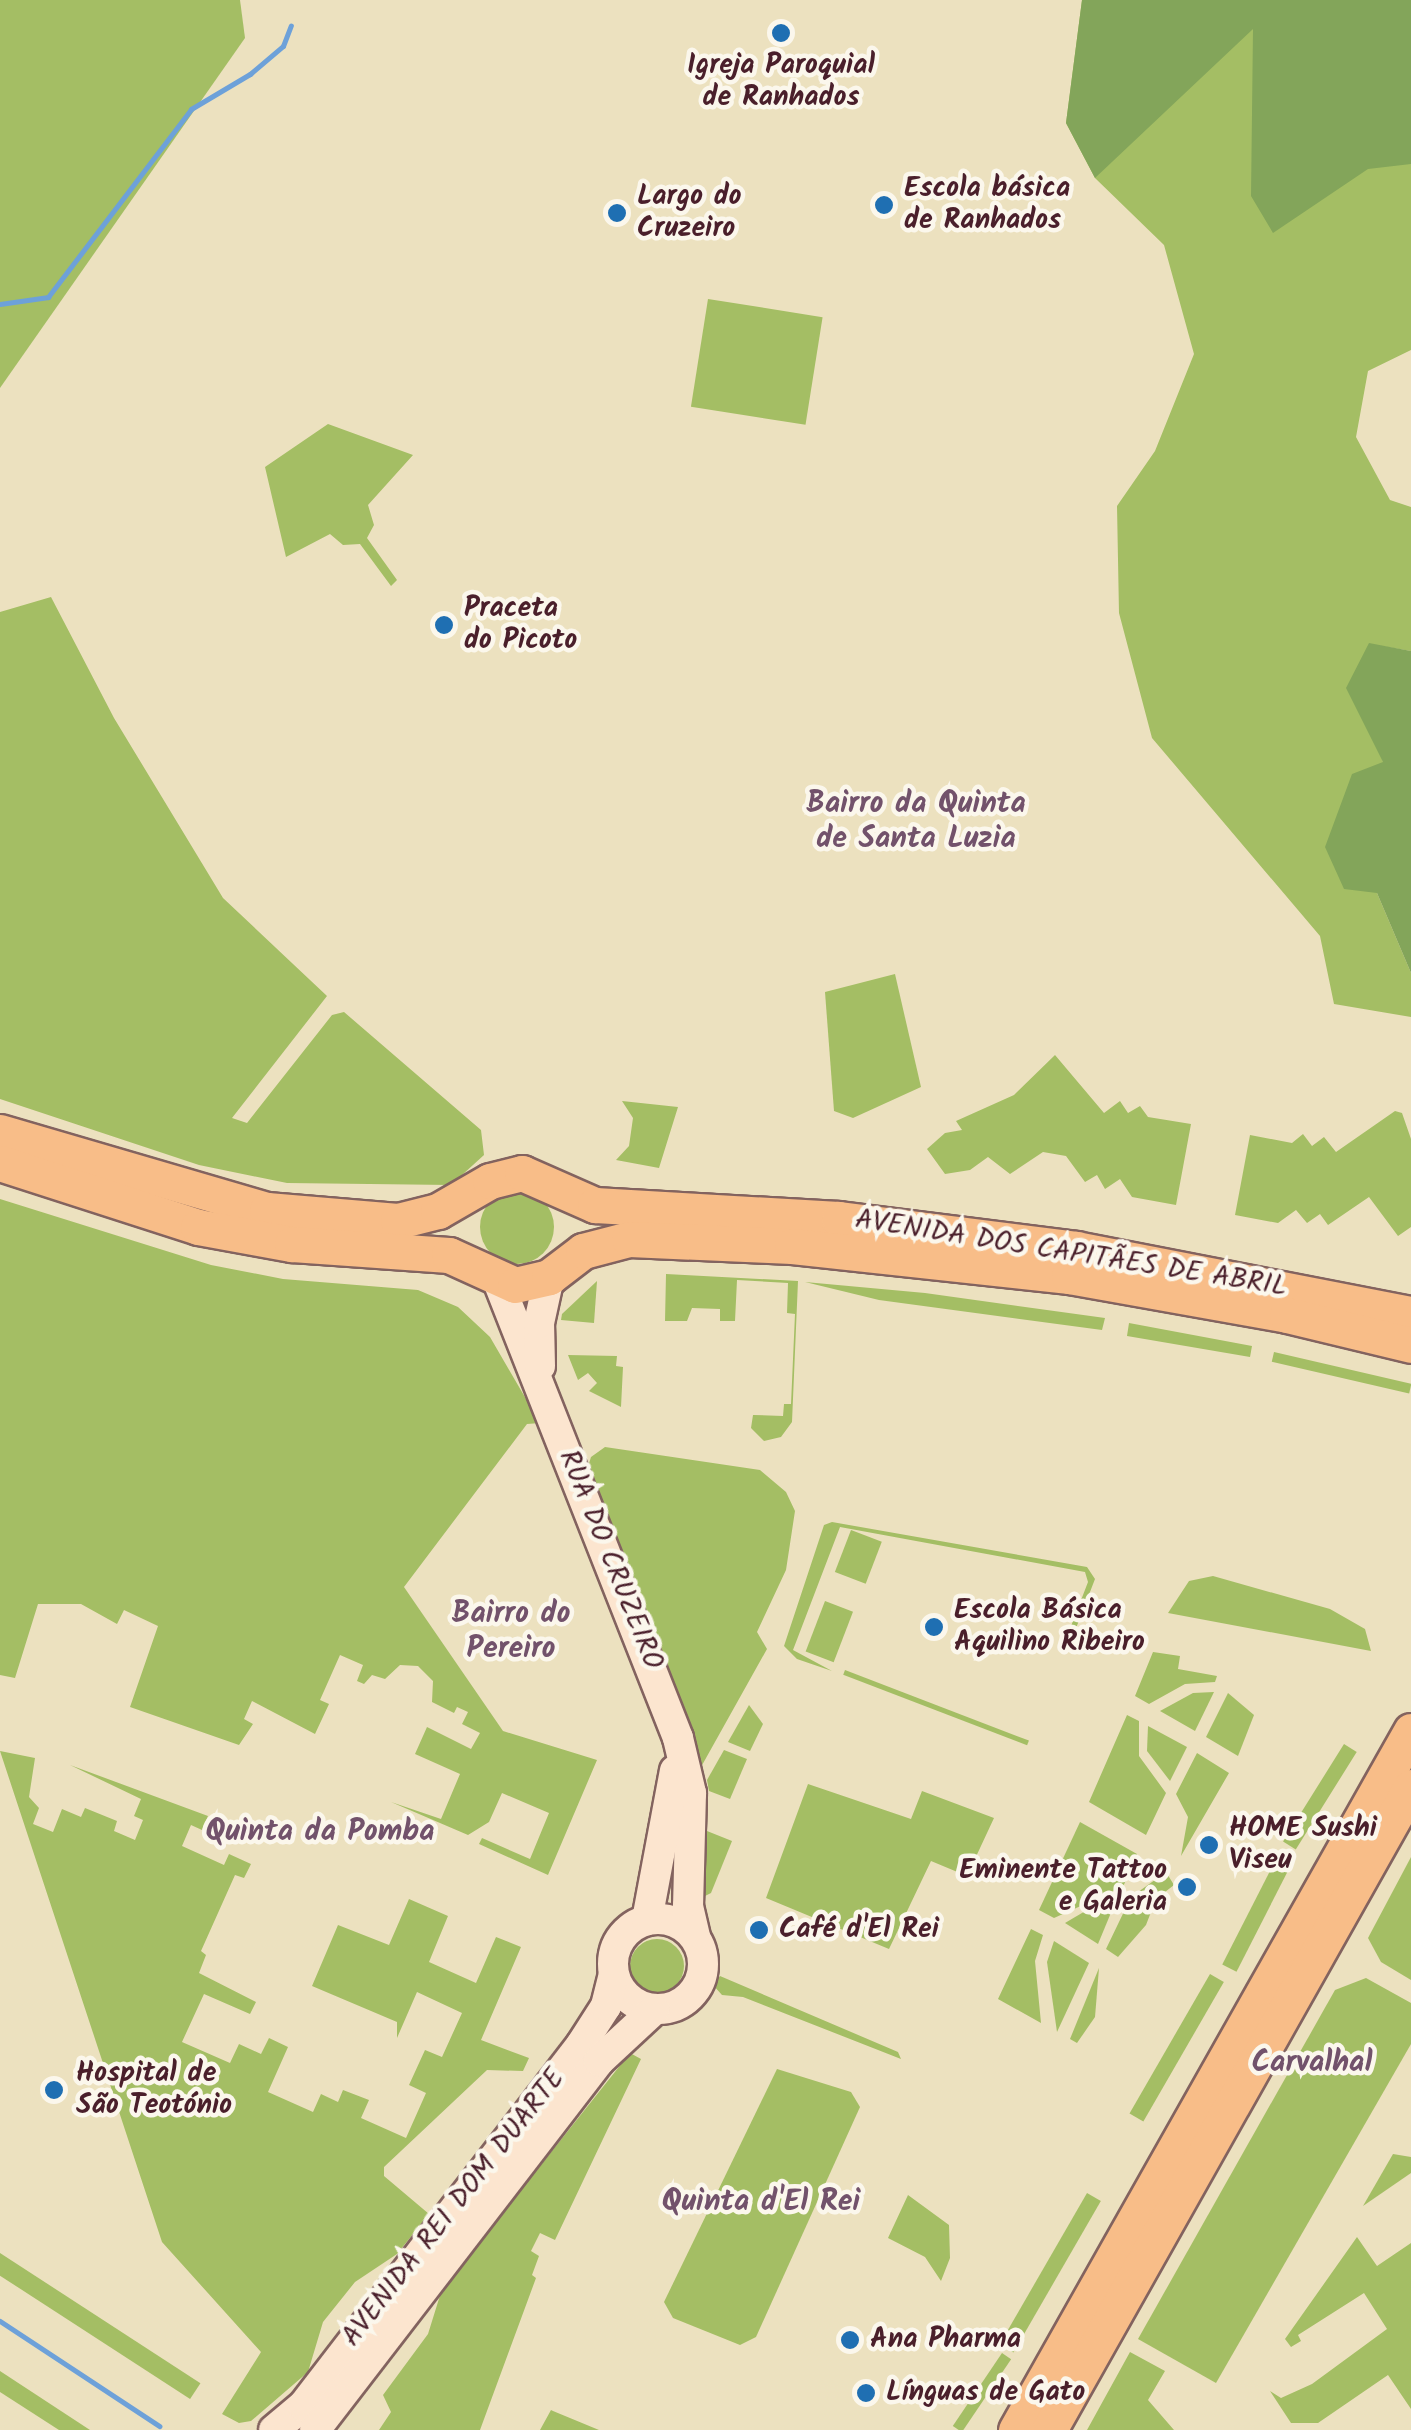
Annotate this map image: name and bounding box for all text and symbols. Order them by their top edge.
marker: Igreja Paroquial de Ranhados [770,22,792,44]
place label: Igreja Paroquial de Ranhados [687,49,875,115]
place label: Escola básica de Ranhados [904,172,1070,238]
place label: Largo do Cruzeiro [637,180,742,246]
marker: Escola básica de Ranhados [873,194,895,216]
marker: Largo do Cruzeiro [606,202,628,224]
place label: Praceta do Picoto [464,592,577,658]
marker: Praceta do Picoto [433,614,455,636]
district label: Bairro da Quinta de Santa Luzia [806,786,1026,856]
street label: AVENIDA DOS CAPITÃES DE ABRIL [853,1203,1289,1305]
street label: RUA DO CRUZEIRO [551,1445,669,1675]
place label: Escola Básica Aquilino Ribeiro [954,1594,1145,1660]
district label: Bairro do Pereiro [452,1596,570,1666]
marker: Escola Básica Aquilino Ribeiro [923,1616,945,1638]
place label: HOME Sushi Viseu [1229,1812,1377,1878]
district label: Quinta da Pomba [205,1814,435,1850]
marker: HOME Sushi Viseu [1198,1834,1220,1856]
place label: Eminente Tattoo e Galeria [959,1854,1167,1920]
marker: Eminente Tattoo e Galeria [1176,1876,1198,1898]
place label: Café d'El Rei [779,1913,939,1947]
marker: Café d'El Rei [748,1919,770,1941]
district label: Carvalhal [1252,2045,1372,2081]
place label: Hospital de São Teotónio [76,2057,232,2123]
street label: AVENIDA REI DOM DUARTE [335,2063,573,2353]
marker: Hospital de São Teotónio [41,2077,67,2103]
district label: Quinta d'El Rei [662,2184,860,2220]
place label: Ana Pharma [870,2323,1021,2357]
marker: Ana Pharma [839,2329,861,2351]
place label: Línguas de Gato [886,2376,1085,2410]
marker: Línguas de Gato [855,2382,877,2404]

